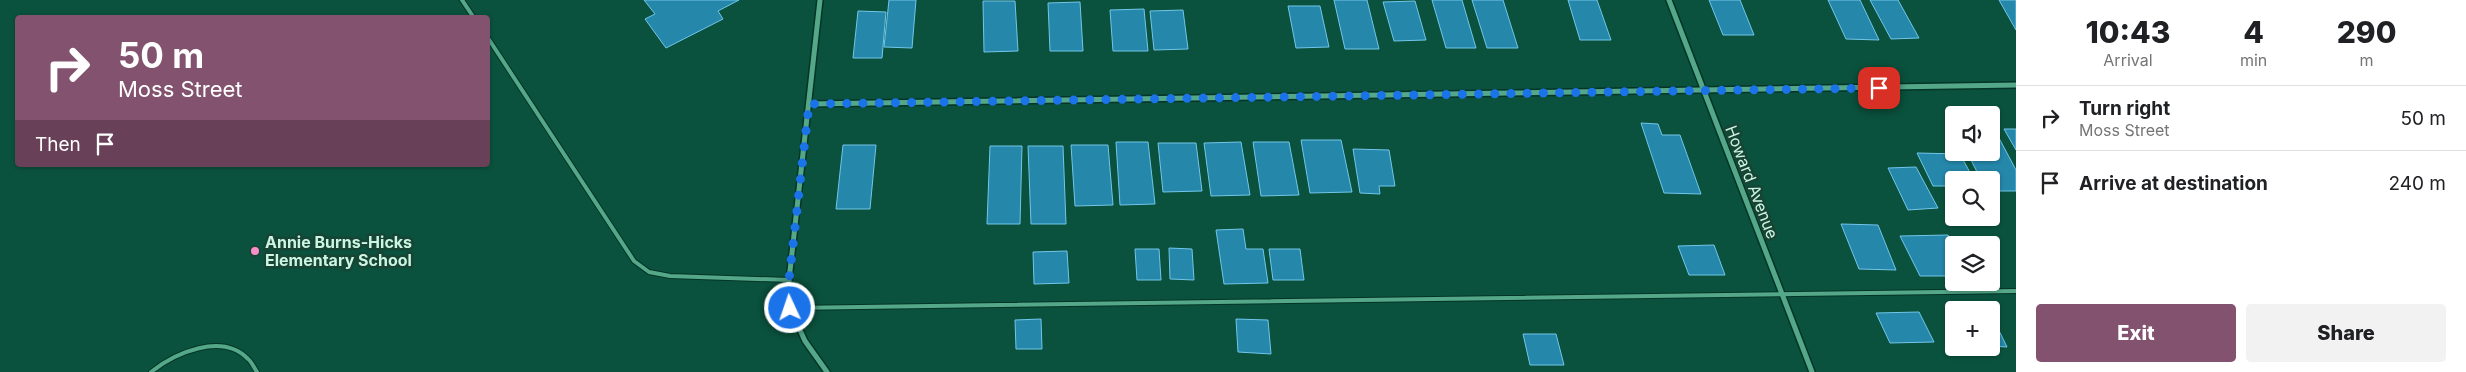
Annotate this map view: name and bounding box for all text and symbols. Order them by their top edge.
text: 10:43 [2085,14,2170,50]
text: 4 [2243,14,2264,50]
text: 290 [2337,14,2396,50]
text: 50 m [118,34,204,76]
icon: right [35,35,100,100]
text: Arrival [2103,50,2153,70]
text: min [2240,50,2267,70]
text: m [2360,50,2374,70]
pin [1858,67,1900,109]
icon: arrive [1865,74,1893,102]
text: Moss Street [118,76,243,102]
text: Turn right [2079,97,2170,120]
icon: right [2036,104,2064,132]
map controls [1945,106,2000,356]
button: sound [1945,106,2000,161]
text: 50 m [2400,107,2446,130]
text: Moss Street [2079,120,2170,140]
street label: Howard Avenue [1721,123,1783,241]
icon: arrive [91,130,119,158]
text: Then [35,133,81,156]
icon: arrive [2036,169,2064,197]
button: search [1945,171,2000,226]
text: Arrive at destination [2079,172,2268,195]
text: 240 m [2388,172,2446,195]
place label: Annie Burns-Hicks Elementary School [265,232,412,270]
button: layers [1945,236,2000,291]
marker: Annie Burns-Hicks Elementary School [249,245,261,257]
position arrow [763,281,815,333]
button: + [1945,301,2000,356]
button: Exit [2036,304,2236,362]
button: Share [2246,304,2446,362]

